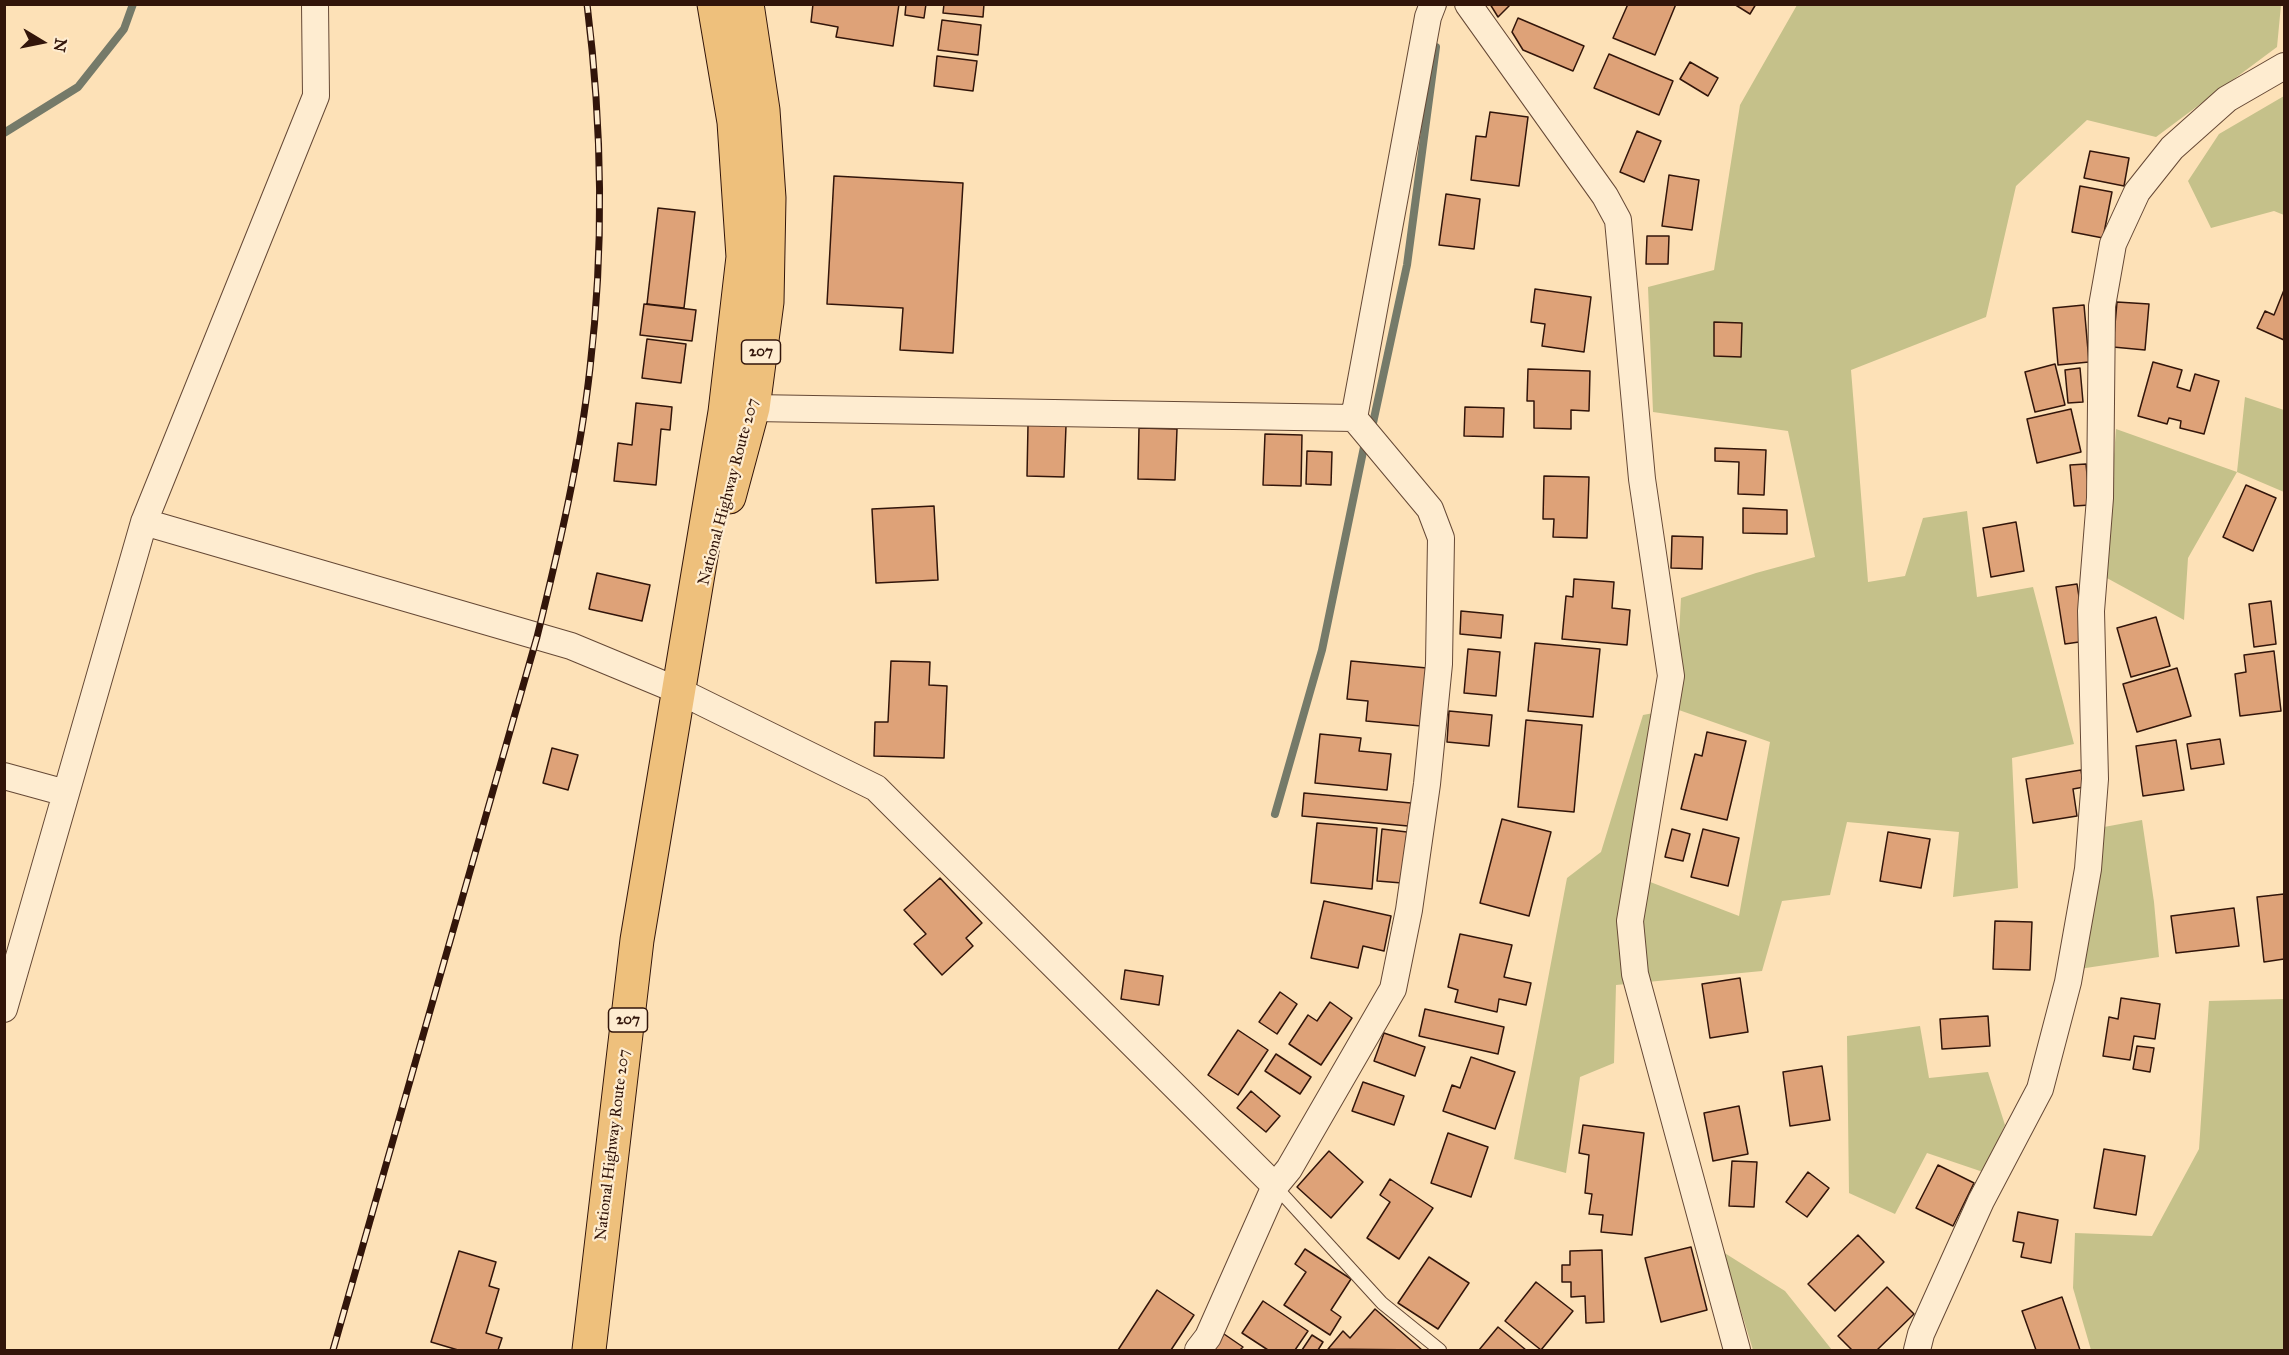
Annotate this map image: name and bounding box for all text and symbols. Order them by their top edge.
north arrow [12,12,72,72]
text: N [50,37,71,54]
road number: 207 [742,340,780,364]
street label: National Highway Route 207 [695,396,763,588]
road number: 207 [608,1008,648,1032]
street label: National Highway Route 207 [592,1048,634,1242]

